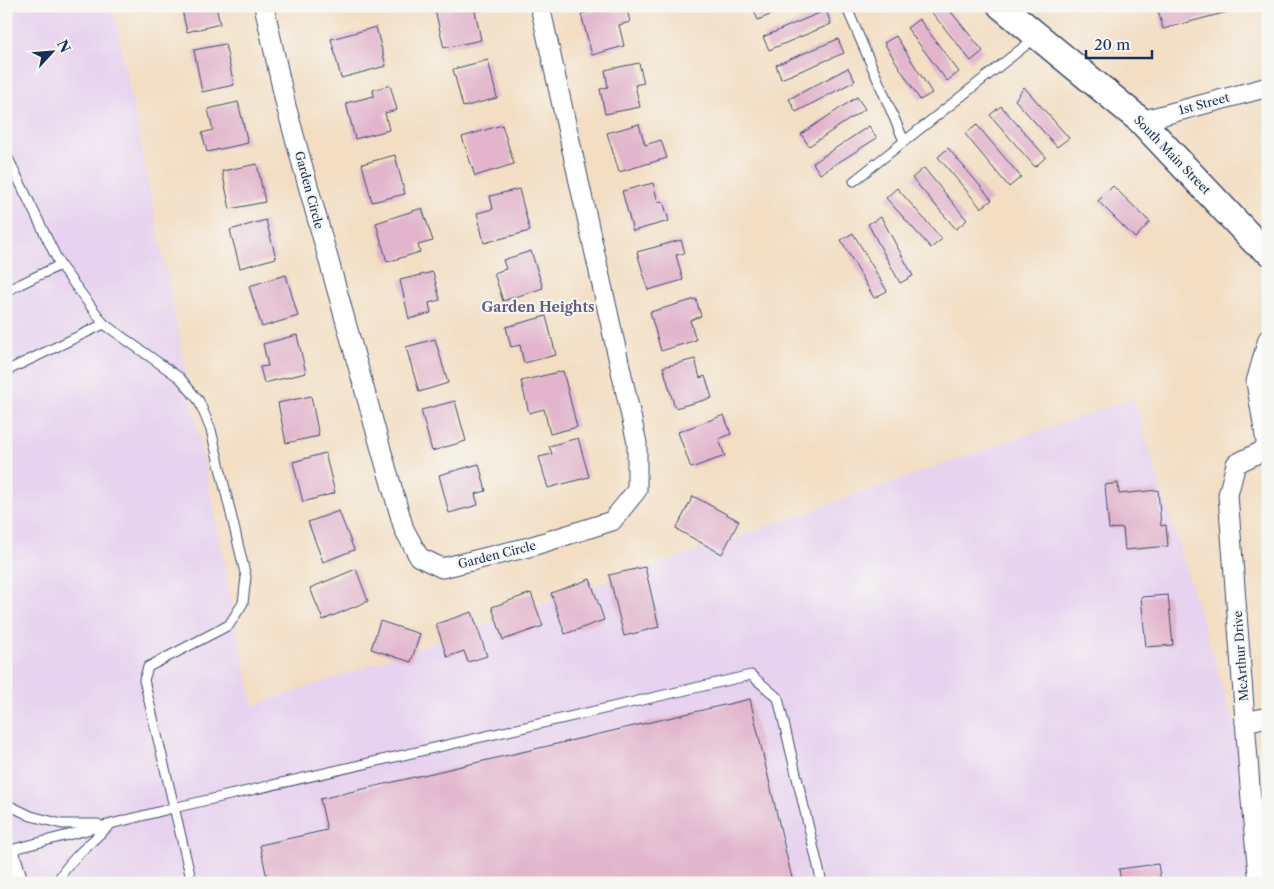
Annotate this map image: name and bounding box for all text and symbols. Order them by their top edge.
north arrow [28,28,78,78]
scale bar [1086,28,1153,60]
text: 20 m [1094,35,1130,54]
text: N [53,37,74,56]
street label: 1st Street [1177,89,1231,117]
street label: South Main Street [1131,112,1214,198]
street label: Garden Circle [292,149,327,231]
district label: Garden Heights [481,298,595,316]
street label: Garden Circle [456,537,538,571]
street label: McArthur Drive [1230,610,1251,702]

